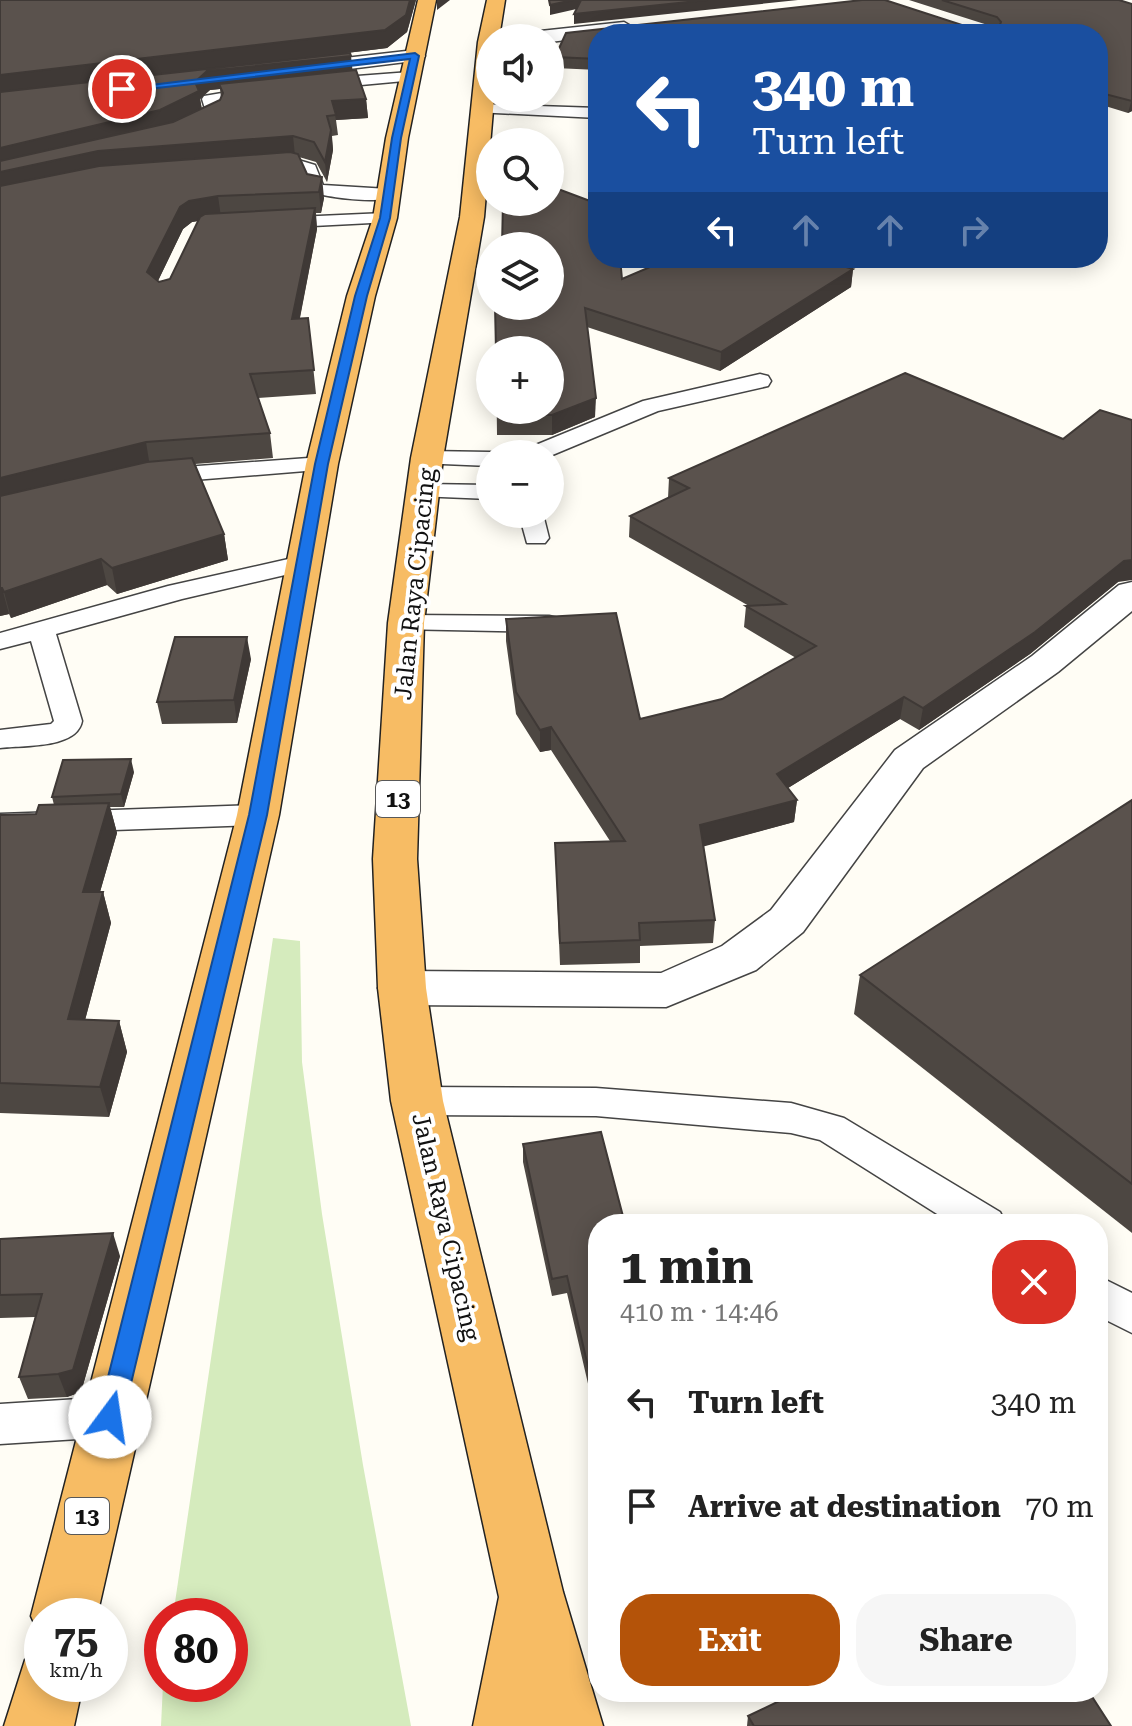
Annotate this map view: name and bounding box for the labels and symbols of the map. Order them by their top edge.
pin [88,55,156,123]
street label: Jalan Raya Cipacing [389,466,441,701]
road number: 13 [376,781,420,817]
street label: Jalan Raya Cipacing [406,1110,486,1344]
position arrow [68,1375,152,1459]
road number: 13 [65,1498,109,1534]
speed limit sign: 80 [144,1598,248,1702]

